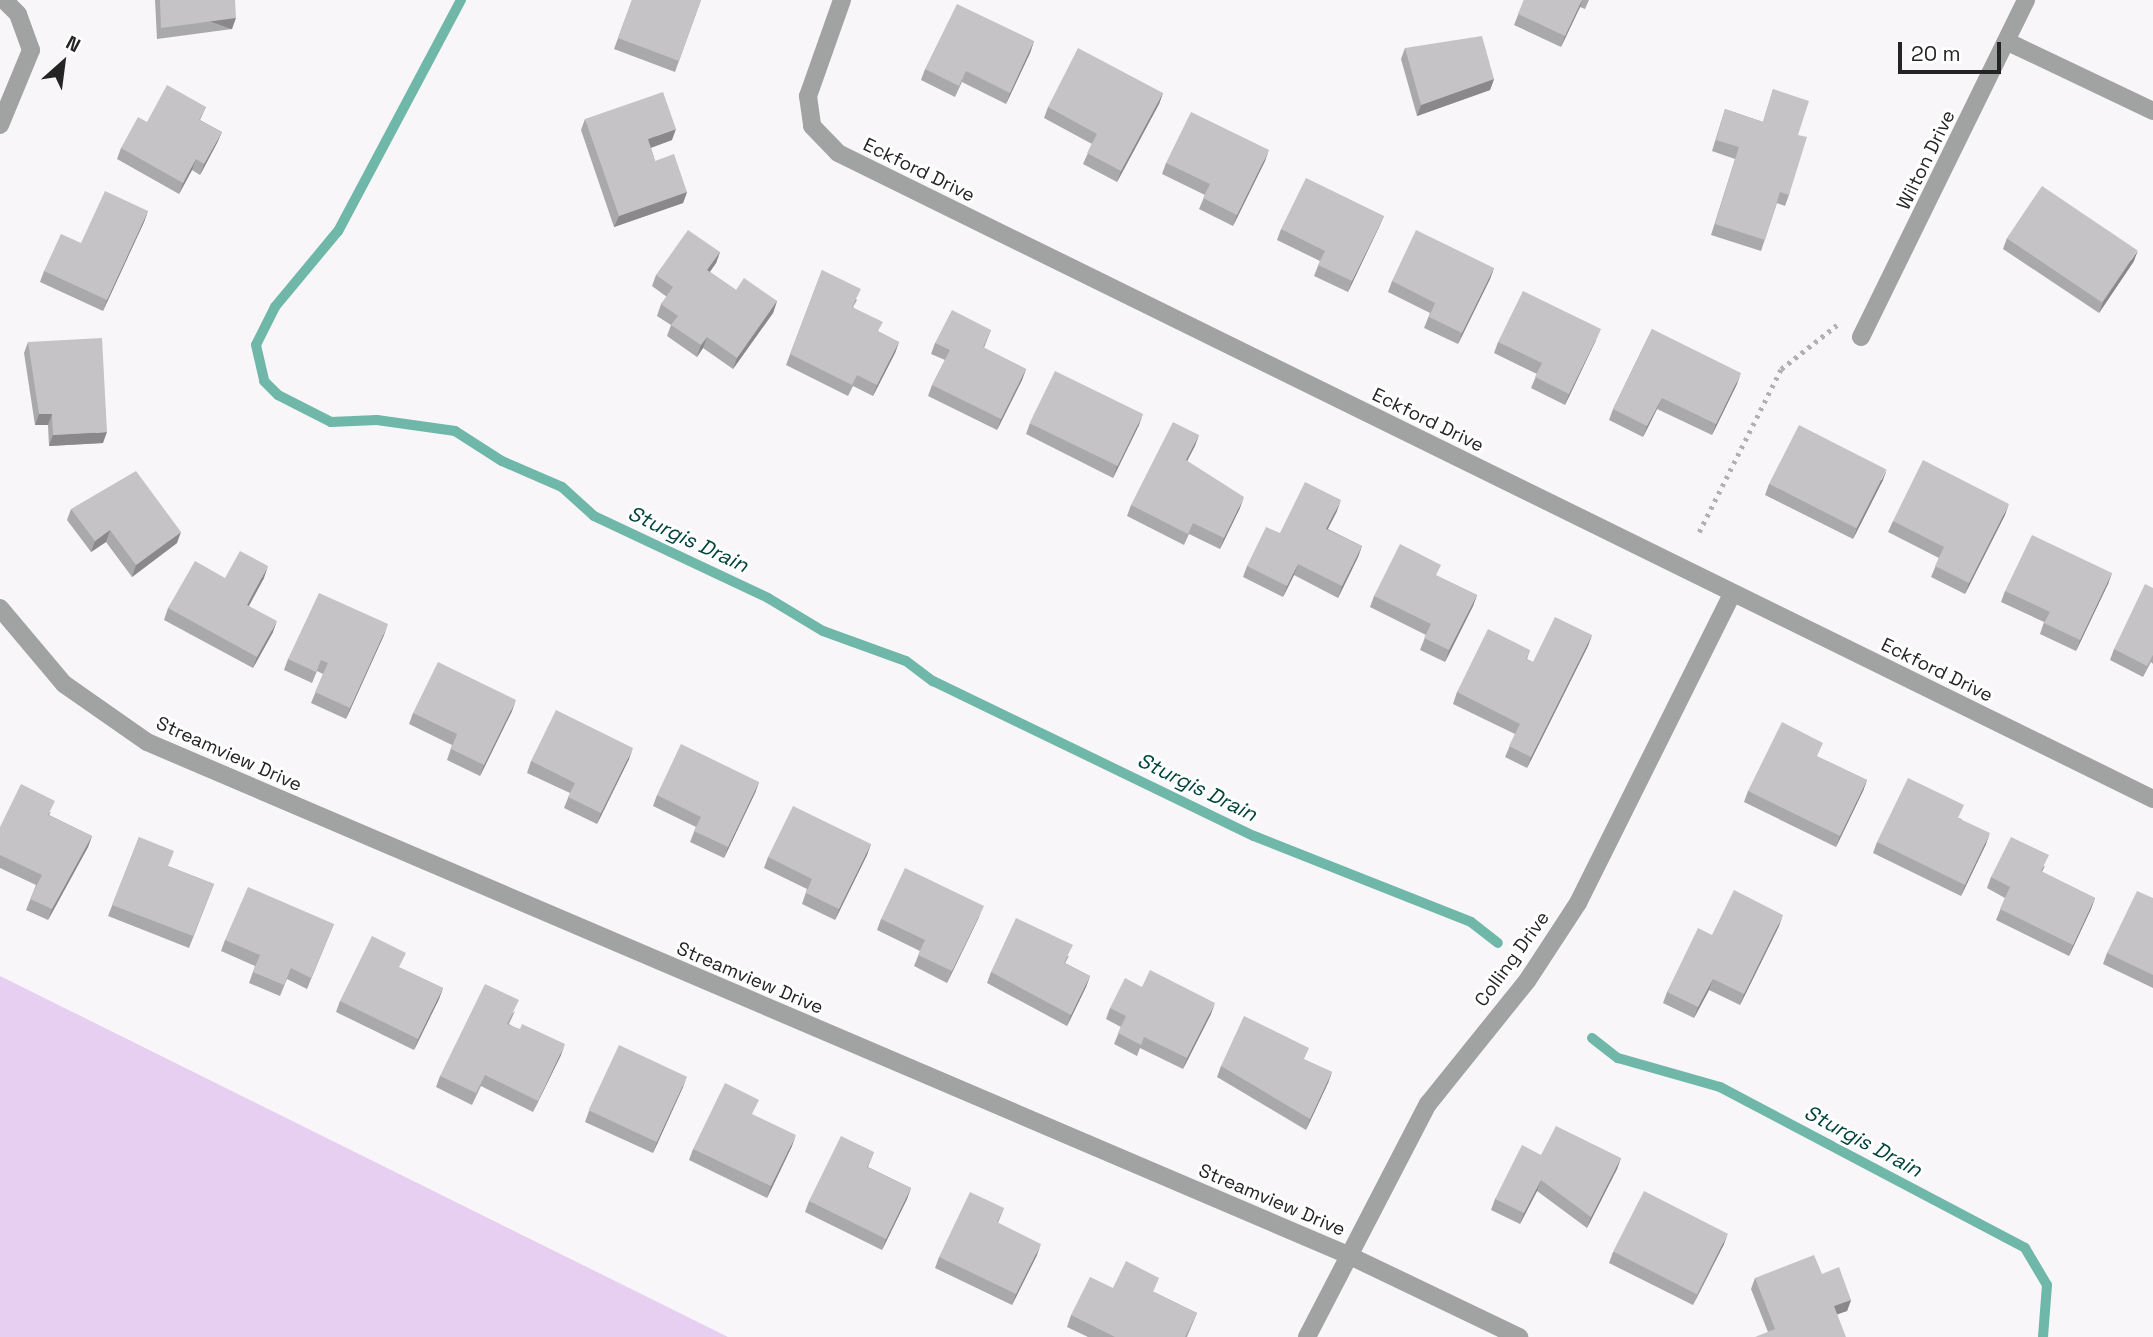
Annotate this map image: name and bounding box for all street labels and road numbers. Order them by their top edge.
street label: Wilton Drive [1892,106,1960,214]
street label: Eckford Drive [859,133,979,207]
street label: Eckford Drive [1368,383,1488,457]
street label: Eckford Drive [1877,633,1997,707]
street label: Streamview Drive [153,712,305,796]
street label: Colling Drive [1470,907,1554,1011]
street label: Streamview Drive [673,937,827,1019]
street label: Streamview Drive [1195,1159,1349,1241]

